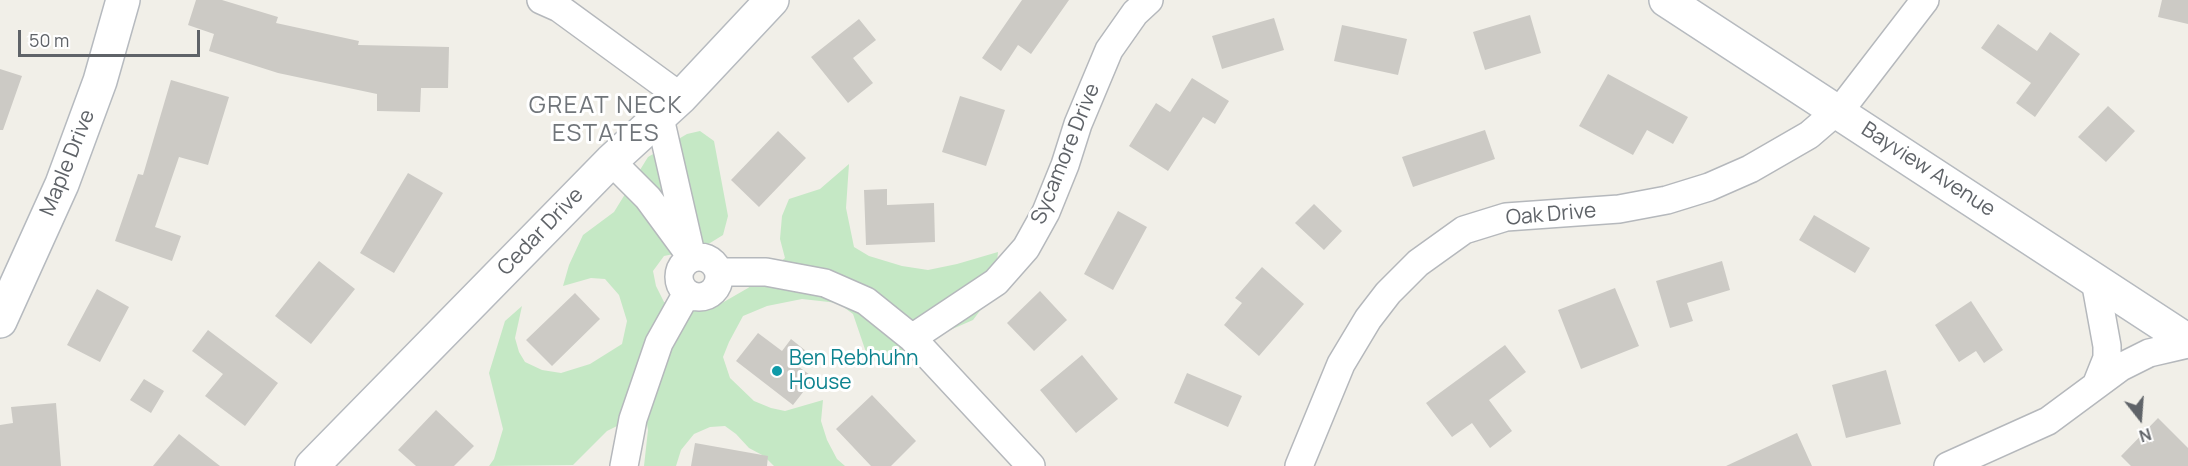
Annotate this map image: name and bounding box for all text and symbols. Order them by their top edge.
scale bar [21,18,202,56]
text: 50 m [29,28,69,52]
street label: Sycamore Drive [1026,80,1106,228]
district label: GREAT NECK ESTATES [529,92,683,148]
street label: Maple Drive [35,106,101,220]
street label: Bayview Avenue [1856,117,2000,223]
street label: Cedar Drive [493,183,589,281]
street label: Oak Drive [1505,199,1597,231]
place label: Ben Rebhuhn House [789,346,918,396]
marker: Ben Rebhuhn House [770,364,784,378]
north arrow [2110,388,2170,448]
text: N [2137,423,2154,447]

